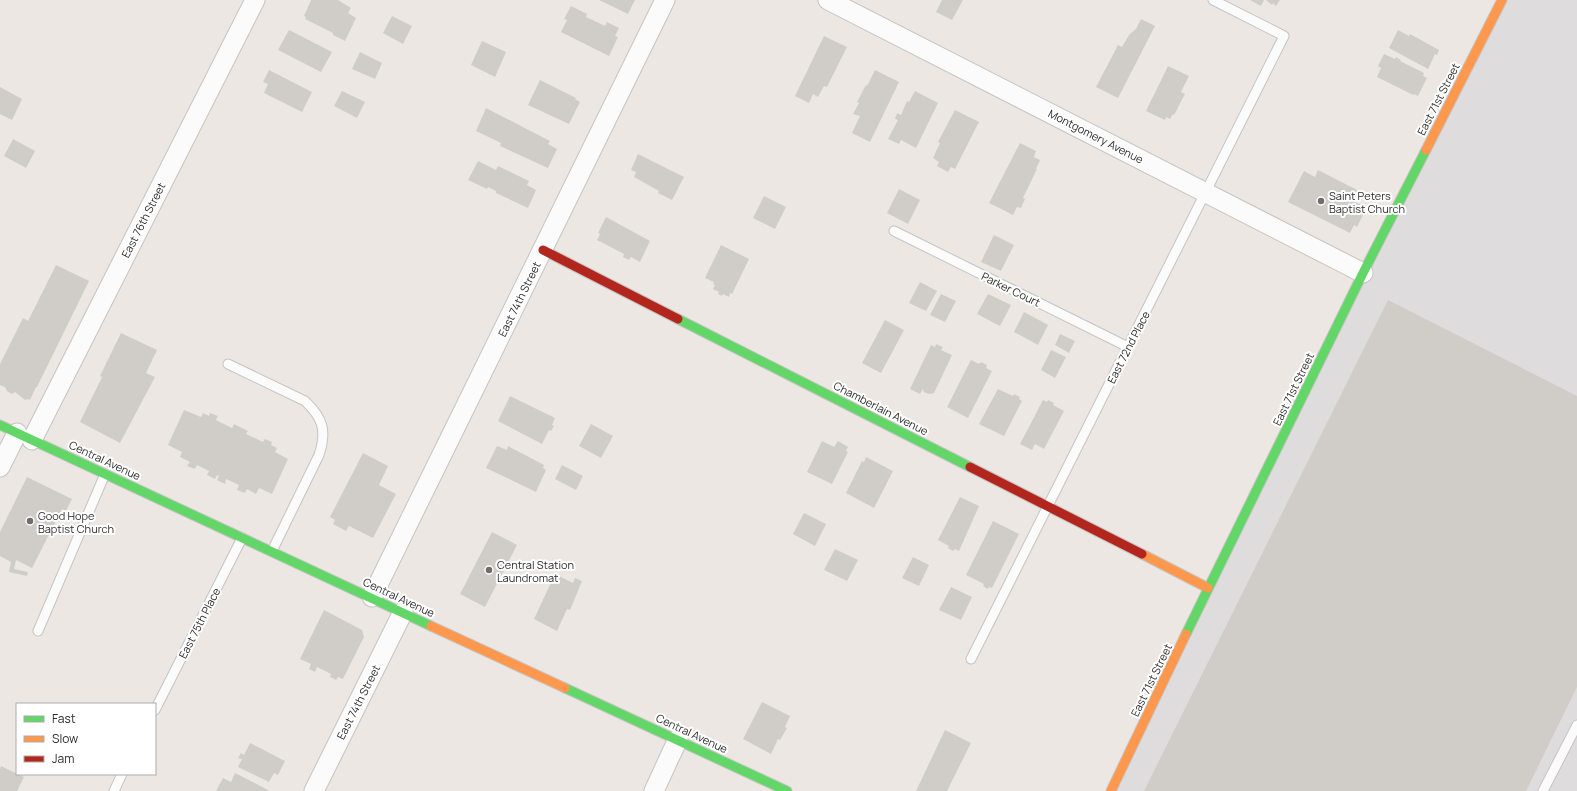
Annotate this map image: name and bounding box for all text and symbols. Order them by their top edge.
street label: East 71st Street [1413,60,1463,138]
street label: Montgomery Avenue [1046,105,1147,167]
street label: East 76th Street [118,180,168,260]
place label: Saint Peters Baptist Church [1329,188,1405,216]
marker: Saint Peters Baptist Church [1316,196,1326,206]
street label: East 74th Street [494,259,544,339]
street label: Parker Court [979,268,1043,310]
street label: East 72nd Place [1103,308,1153,386]
street label: East 71st Street [1269,350,1317,428]
street label: Chamberlain Avenue [831,378,931,439]
street label: Central Avenue [67,437,144,483]
place label: Good Hope Baptist Church [38,508,114,536]
marker: Good Hope Baptist Church [25,516,35,526]
place label: Central Station Laundromat [497,557,574,585]
marker: Central Station Laundromat [484,565,494,575]
street label: Central Avenue [361,574,438,620]
street label: East 75th Place [175,585,224,661]
street label: East 71st Street [1127,641,1175,719]
street label: East 74th Street [333,662,383,742]
legend [16,703,156,775]
text: Fast [52,710,76,727]
street label: Central Avenue [654,710,731,756]
text: Slow [52,730,78,747]
text: Jam [52,750,74,767]

